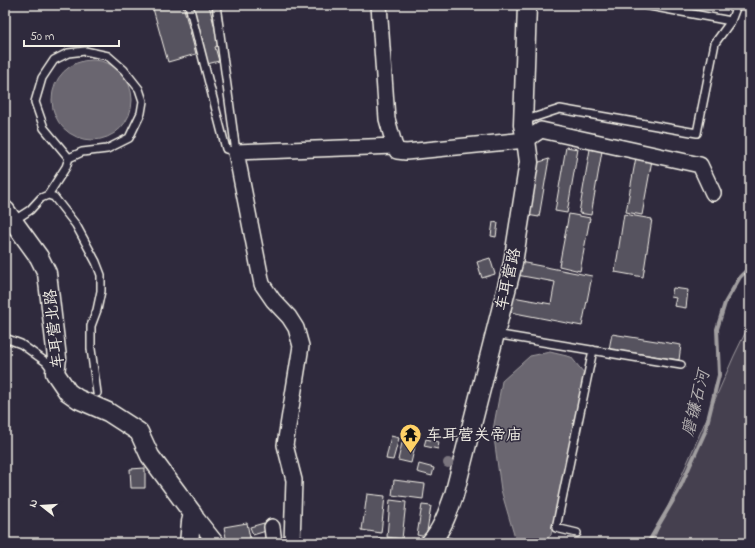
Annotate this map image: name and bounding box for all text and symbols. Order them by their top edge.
scale bar [24,22,119,48]
text: 50 m [30,28,54,46]
street label: 车耳营路 [490,246,528,313]
street label: 车耳营北路 [39,288,71,370]
water label: 磨镰石河 [676,364,718,439]
temple icon: 车耳营关帝庙 [398,421,424,454]
place label: 车耳营关帝庙 [426,424,522,448]
north arrow [22,486,62,526]
text: N [25,497,42,509]

